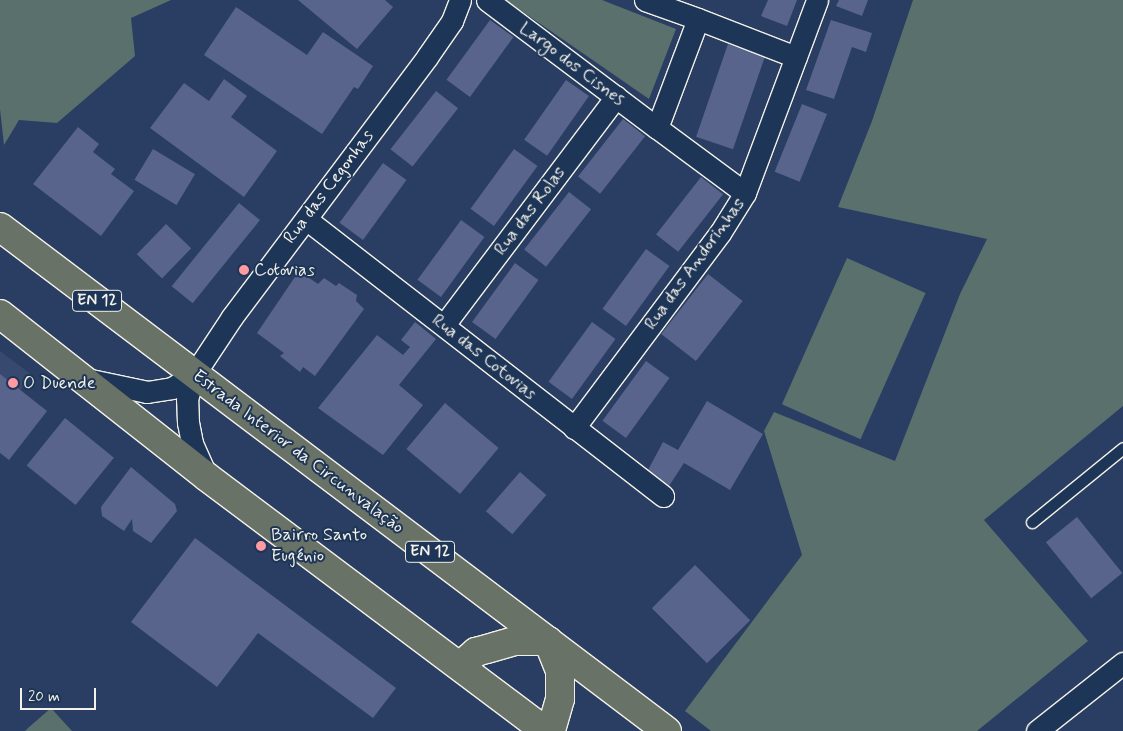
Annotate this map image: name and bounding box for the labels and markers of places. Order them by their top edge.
place label: Cotovias [254,259,315,281]
marker: Cotovias [238,264,250,276]
place label: O Duende [23,372,97,394]
marker: O Duende [7,377,19,389]
place label: Bairro Santo Eugénio [271,525,367,568]
marker: Bairro Santo Eugénio [255,540,267,552]

